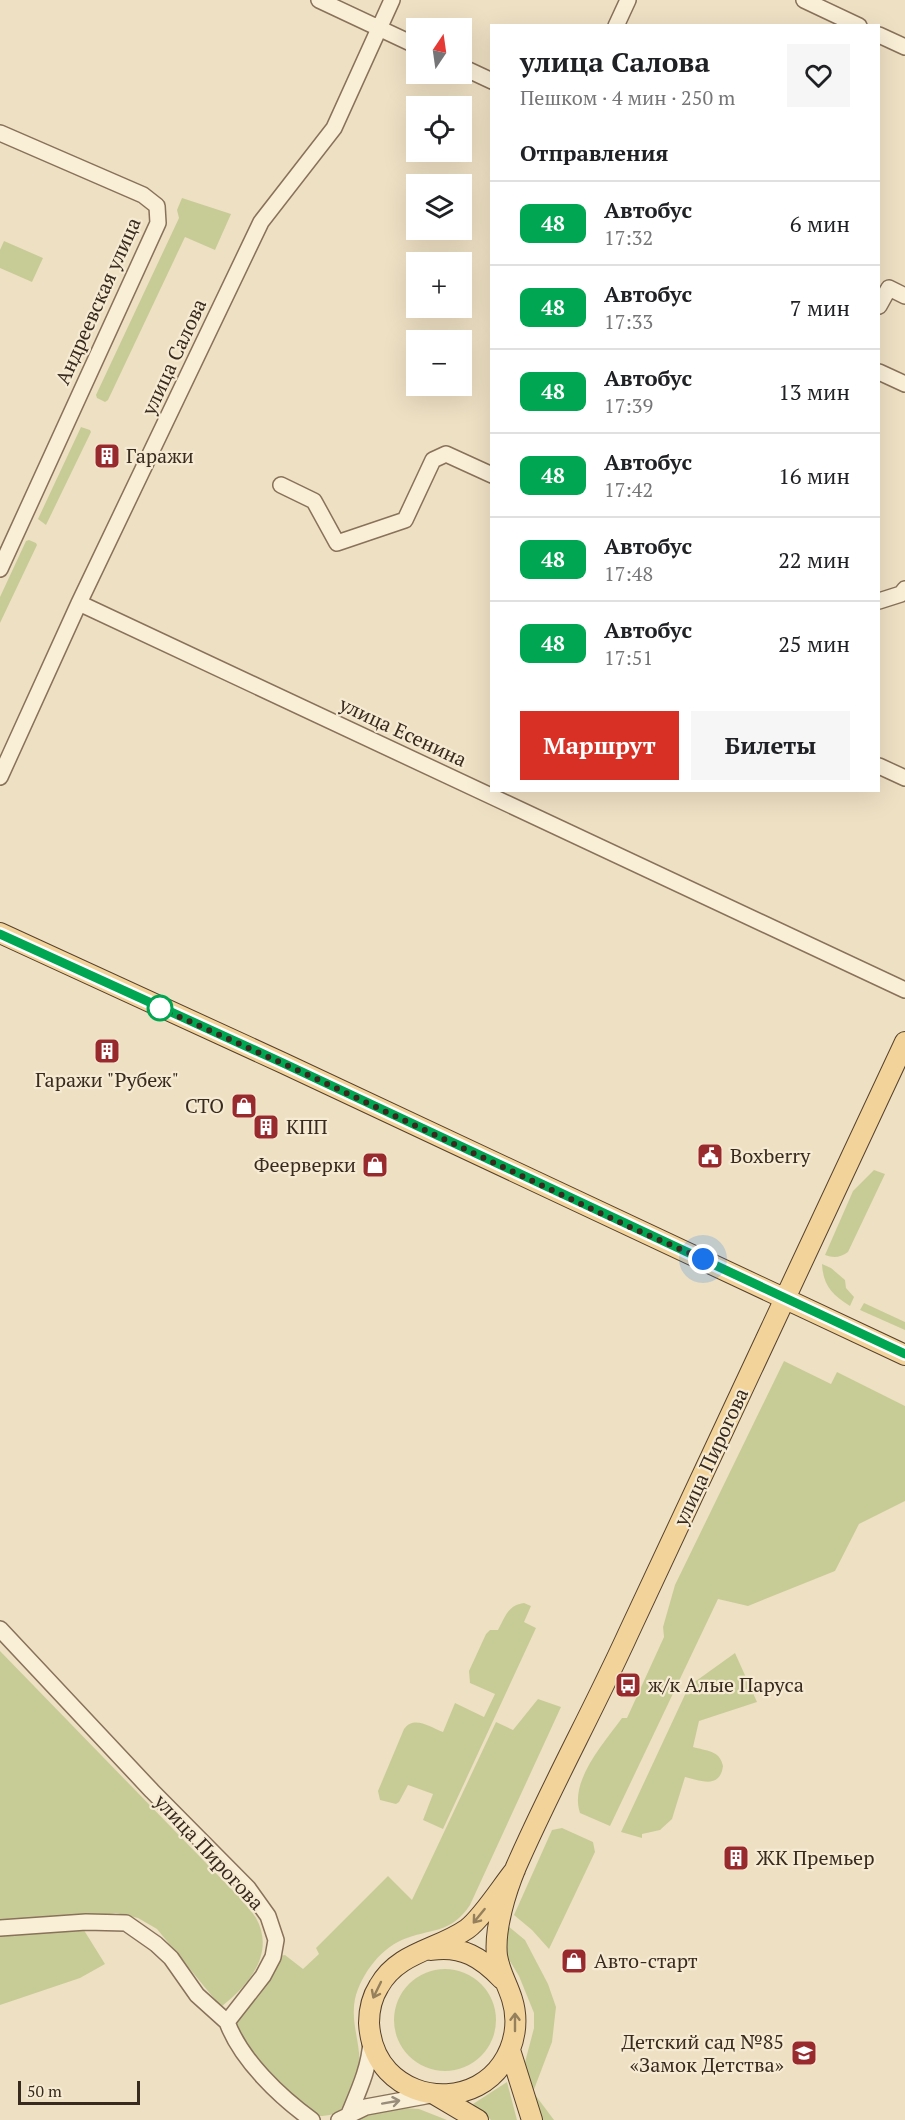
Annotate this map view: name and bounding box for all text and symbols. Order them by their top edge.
north arrow [406,18,472,84]
map controls [406,18,472,396]
text: улица Салова [520,43,710,80]
button: heart [787,44,850,107]
text: Пешком · 4 мин · 250 m [520,84,735,111]
button: locate [406,96,472,162]
text: Отправления [520,138,668,167]
button: layers [406,174,472,240]
text: Автобус [604,195,692,224]
text: 48 [541,209,565,237]
text: 6 мин [790,209,850,238]
street label: Андреевская улица [49,213,147,389]
text: 17:32 [604,224,653,251]
button: + [406,252,472,318]
text: Автобус [604,279,692,308]
text: 48 [541,293,565,321]
text: 7 мин [790,293,850,322]
street label: улица Салова [134,294,212,420]
text: 17:33 [604,308,653,335]
button: − [406,330,472,396]
text: Автобус [604,363,692,392]
text: 48 [541,377,565,405]
text: 13 мин [778,377,850,406]
text: 17:39 [604,392,653,419]
building icon: Гаражи [92,441,122,471]
place label: Гаражи [126,442,194,469]
text: Автобус [604,447,692,476]
text: 48 [541,461,565,489]
text: 16 мин [778,461,850,490]
text: 17:42 [604,476,653,503]
text: Автобус [604,531,692,560]
text: 48 [541,545,565,573]
text: 22 мин [778,545,850,574]
text: 17:48 [604,560,653,587]
text: Автобус [604,615,692,644]
text: 48 [541,629,565,657]
text: 25 мин [778,629,850,658]
text: 17:51 [604,644,653,671]
street label: улица Есенина [334,690,471,773]
button: Маршрут [520,711,679,780]
button: Билеты [691,711,850,780]
unlabelled marker [147,995,173,1021]
building icon: Гаражи "Рубеж" [92,1036,122,1066]
place label: Гаражи "Рубеж" [35,1066,179,1093]
shop icon: СТО [229,1091,259,1121]
place label: СТО [185,1092,224,1119]
building icon: КПП [251,1112,281,1142]
place label: КПП [286,1113,328,1140]
public building icon: Boxberry [695,1141,725,1171]
place label: Boxberry [730,1142,811,1169]
shop icon: Феерверки [360,1150,390,1180]
place label: Феерверки [254,1151,356,1178]
your location [688,1244,718,1274]
street label: улица Пирогова [666,1383,754,1531]
bus stop icon: ж/к Алые Паруса [613,1670,643,1700]
place label: ж/к Алые Паруса [648,1671,804,1698]
street label: улица Пирогова [148,1787,270,1915]
building icon: ЖК Премьер [721,1843,751,1873]
place label: ЖК Премьер [756,1844,874,1871]
one-way arrow [472,1908,485,1924]
shop icon: Авто-старт [559,1946,589,1976]
place label: Авто-старт [594,1947,698,1974]
one-way arrow [371,1980,383,1998]
one-way arrow [509,2012,521,2032]
place label: Детский сад №85 «Замок Детства» [622,2028,784,2078]
school or university icon: Детский сад №85 «Замок Детства» [789,2038,819,2068]
scale bar [18,2078,140,2106]
text: 50 m [27,2080,62,2102]
one-way arrow [381,2096,401,2107]

